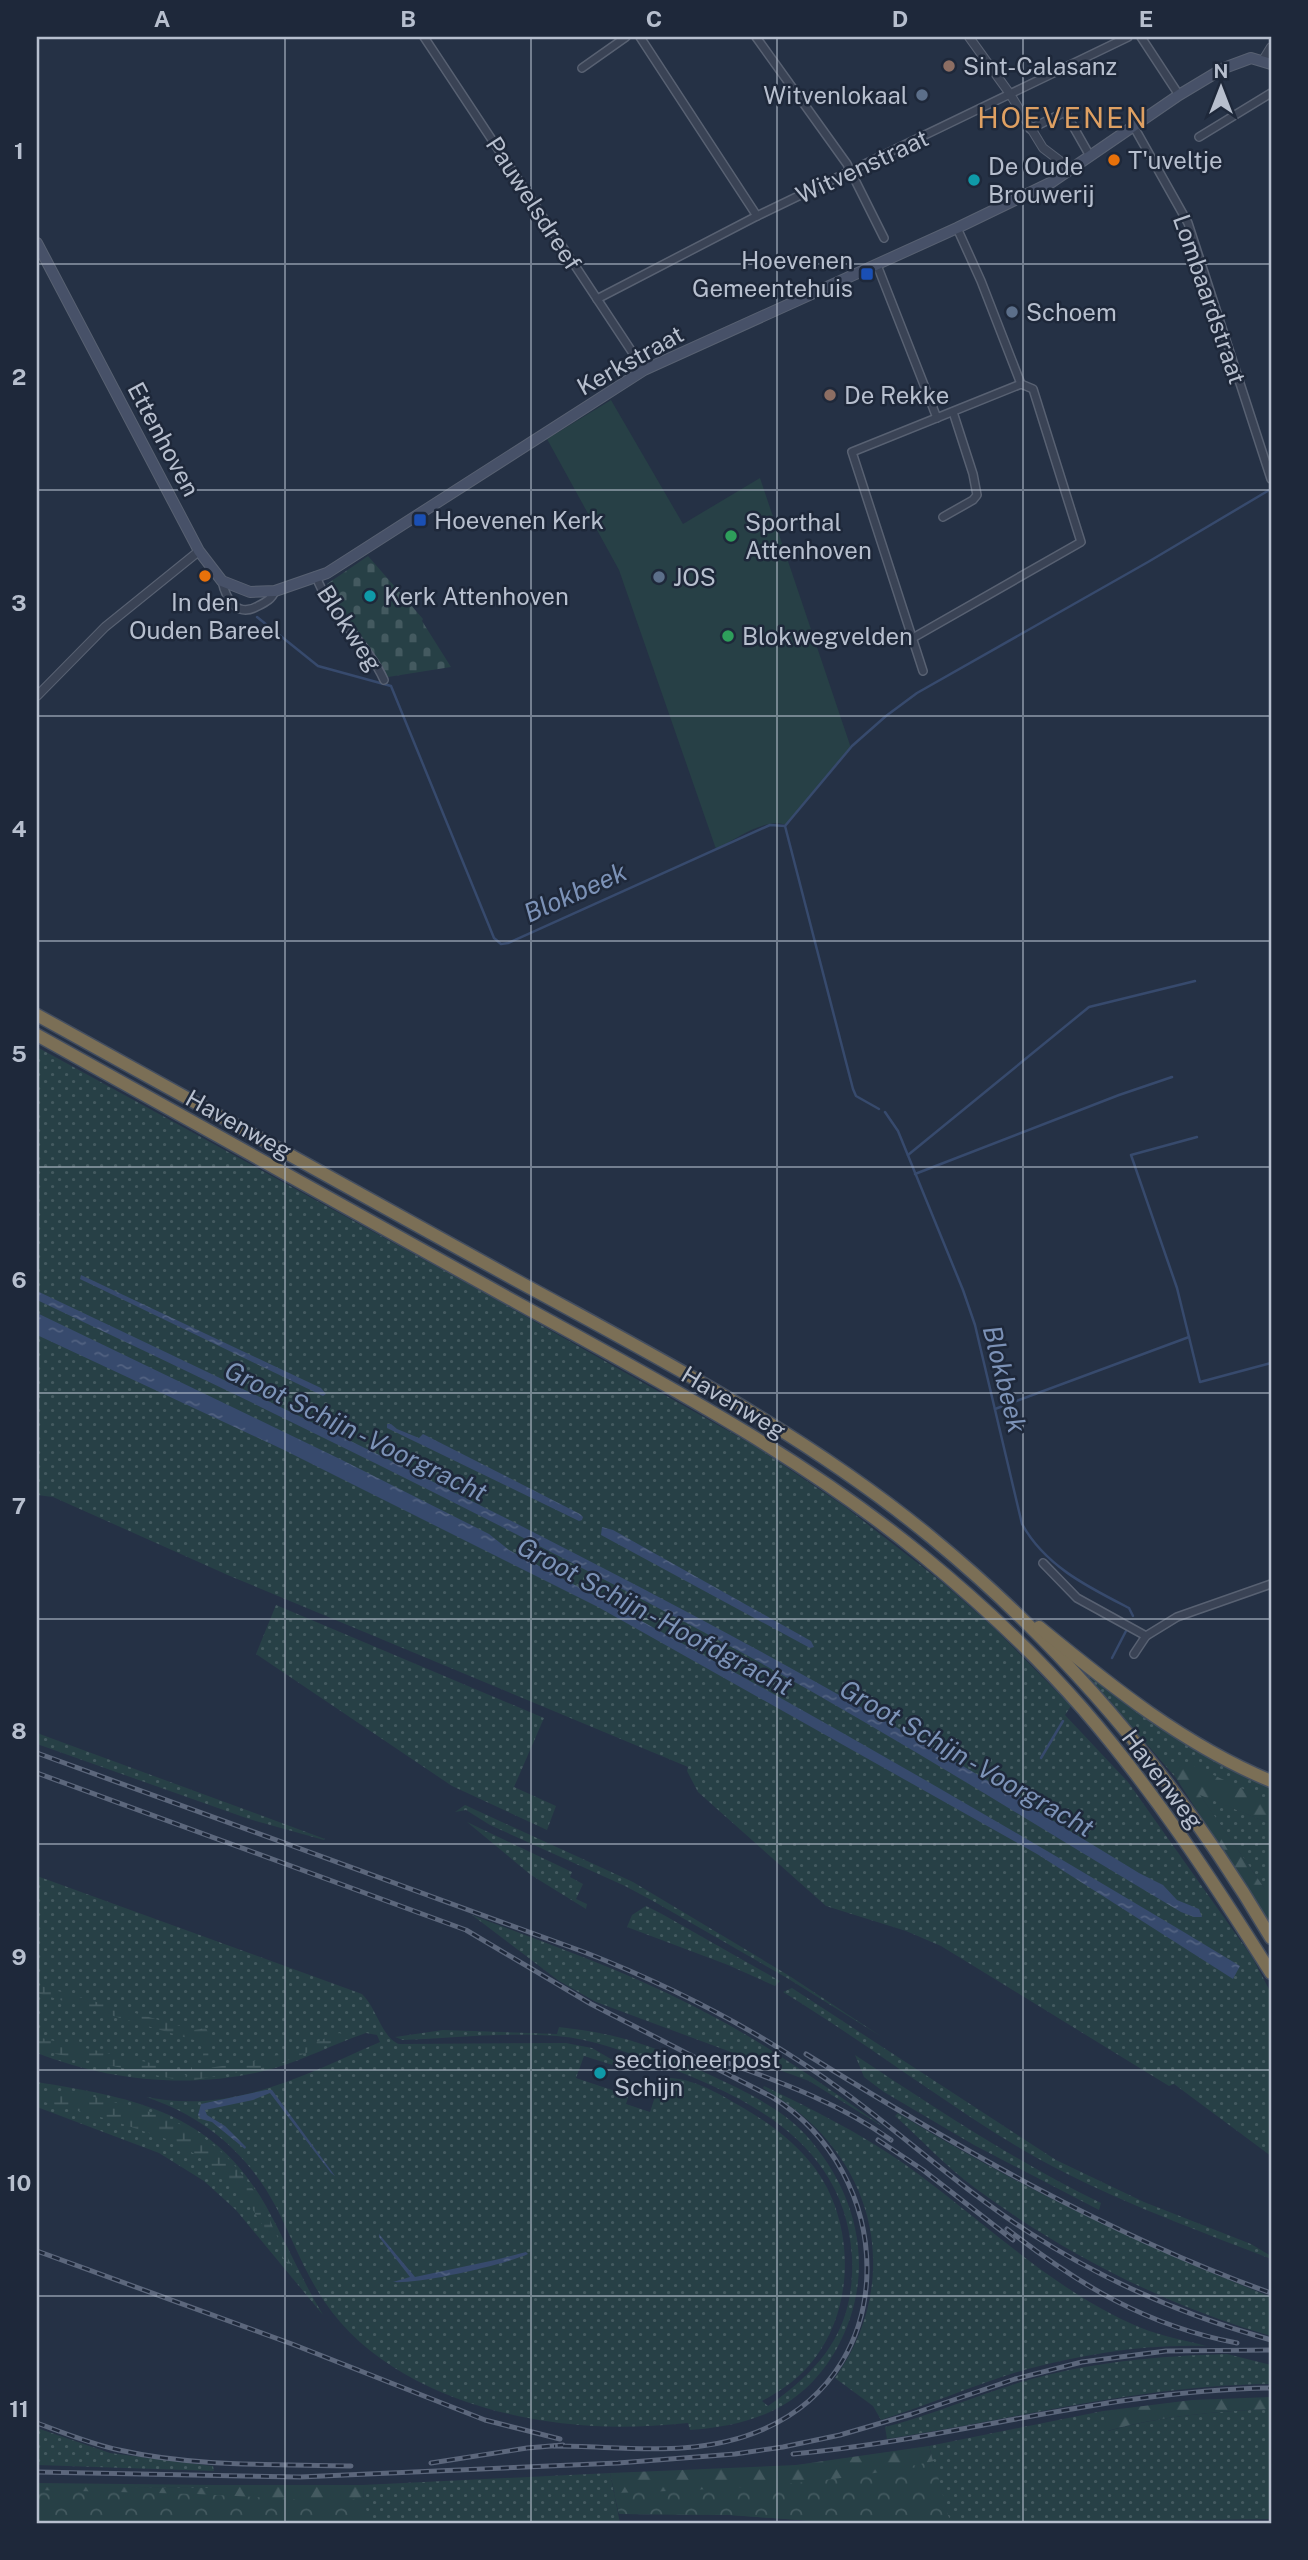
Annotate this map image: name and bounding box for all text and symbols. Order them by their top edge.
text: A [154,5,171,32]
text: B [400,5,416,32]
text: C [646,5,662,32]
text: D [892,5,908,32]
text: E [1139,5,1153,32]
place label: Sint-Calasanz [963,52,1117,80]
north arrow [1186,52,1256,122]
marker: Sint-Calasanz [941,58,957,74]
text: N [1214,60,1228,82]
place label: Witvenlokaal [763,81,908,109]
marker: Witvenlokaal [914,87,930,103]
district label: HOEVENEN [977,101,1149,134]
street label: Witvenstraat [791,123,933,209]
street label: Pauwelsdreef [481,131,587,275]
text: 1 [14,137,24,164]
place label: T'uveltje [1128,146,1223,174]
place label: De Oude Brouwerij [988,152,1094,208]
marker: T'uveltje [1106,152,1122,168]
marker: De Oude Brouwerij [966,172,982,188]
street label: Lombaardstraat [1168,211,1252,387]
place label: Hoevenen Gemeentehuis [692,246,853,302]
marker: Hoevenen Gemeentehuis [859,266,875,282]
place label: Schoem [1026,298,1117,326]
marker: Schoem [1004,304,1020,320]
street label: Kerkstraat [572,319,688,401]
text: 2 [12,363,26,390]
street label: Ettenhoven [122,377,206,501]
place label: De Rekke [844,381,949,409]
marker: De Rekke [822,387,838,403]
place label: Hoevenen Kerk [434,506,604,534]
place label: Sporthal Attenhoven [745,508,872,564]
marker: Hoevenen Kerk [412,512,428,528]
marker: Sporthal Attenhoven [723,528,739,544]
place label: JOS [673,563,716,591]
marker: In den Ouden Bareel [197,568,213,584]
marker: JOS [651,569,667,585]
street label: Blokweg [312,580,388,676]
place label: Kerk Attenhoven [384,582,569,610]
place label: In den Ouden Bareel [129,588,281,644]
marker: Kerk Attenhoven [362,588,378,604]
text: 3 [11,589,27,616]
place label: Blokwegvelden [742,622,913,650]
marker: Blokwegvelden [720,628,736,644]
text: 4 [11,815,27,842]
water label: Blokbeek [519,856,631,928]
text: 5 [11,1040,27,1067]
street label: Havenweg [181,1083,297,1165]
text: 6 [11,1266,27,1293]
water label: Blokbeek [977,1322,1033,1436]
water label: Groot Schijn - Voorgracht [220,1354,492,1508]
street label: Havenweg [677,1360,791,1444]
text: 7 [12,1492,26,1519]
water label: Groot Schijn - Hoofdgracht [512,1530,798,1702]
water label: Groot Schijn - Voorgracht [835,1673,1100,1844]
text: 8 [11,1717,27,1744]
street label: Havenweg [1117,1724,1209,1834]
text: 9 [11,1943,27,1970]
place label: sectioneerpost Schijn [614,2045,781,2101]
marker: sectioneerpost Schijn [592,2065,608,2081]
text: 10 [7,2169,31,2196]
text: 11 [9,2395,29,2422]

